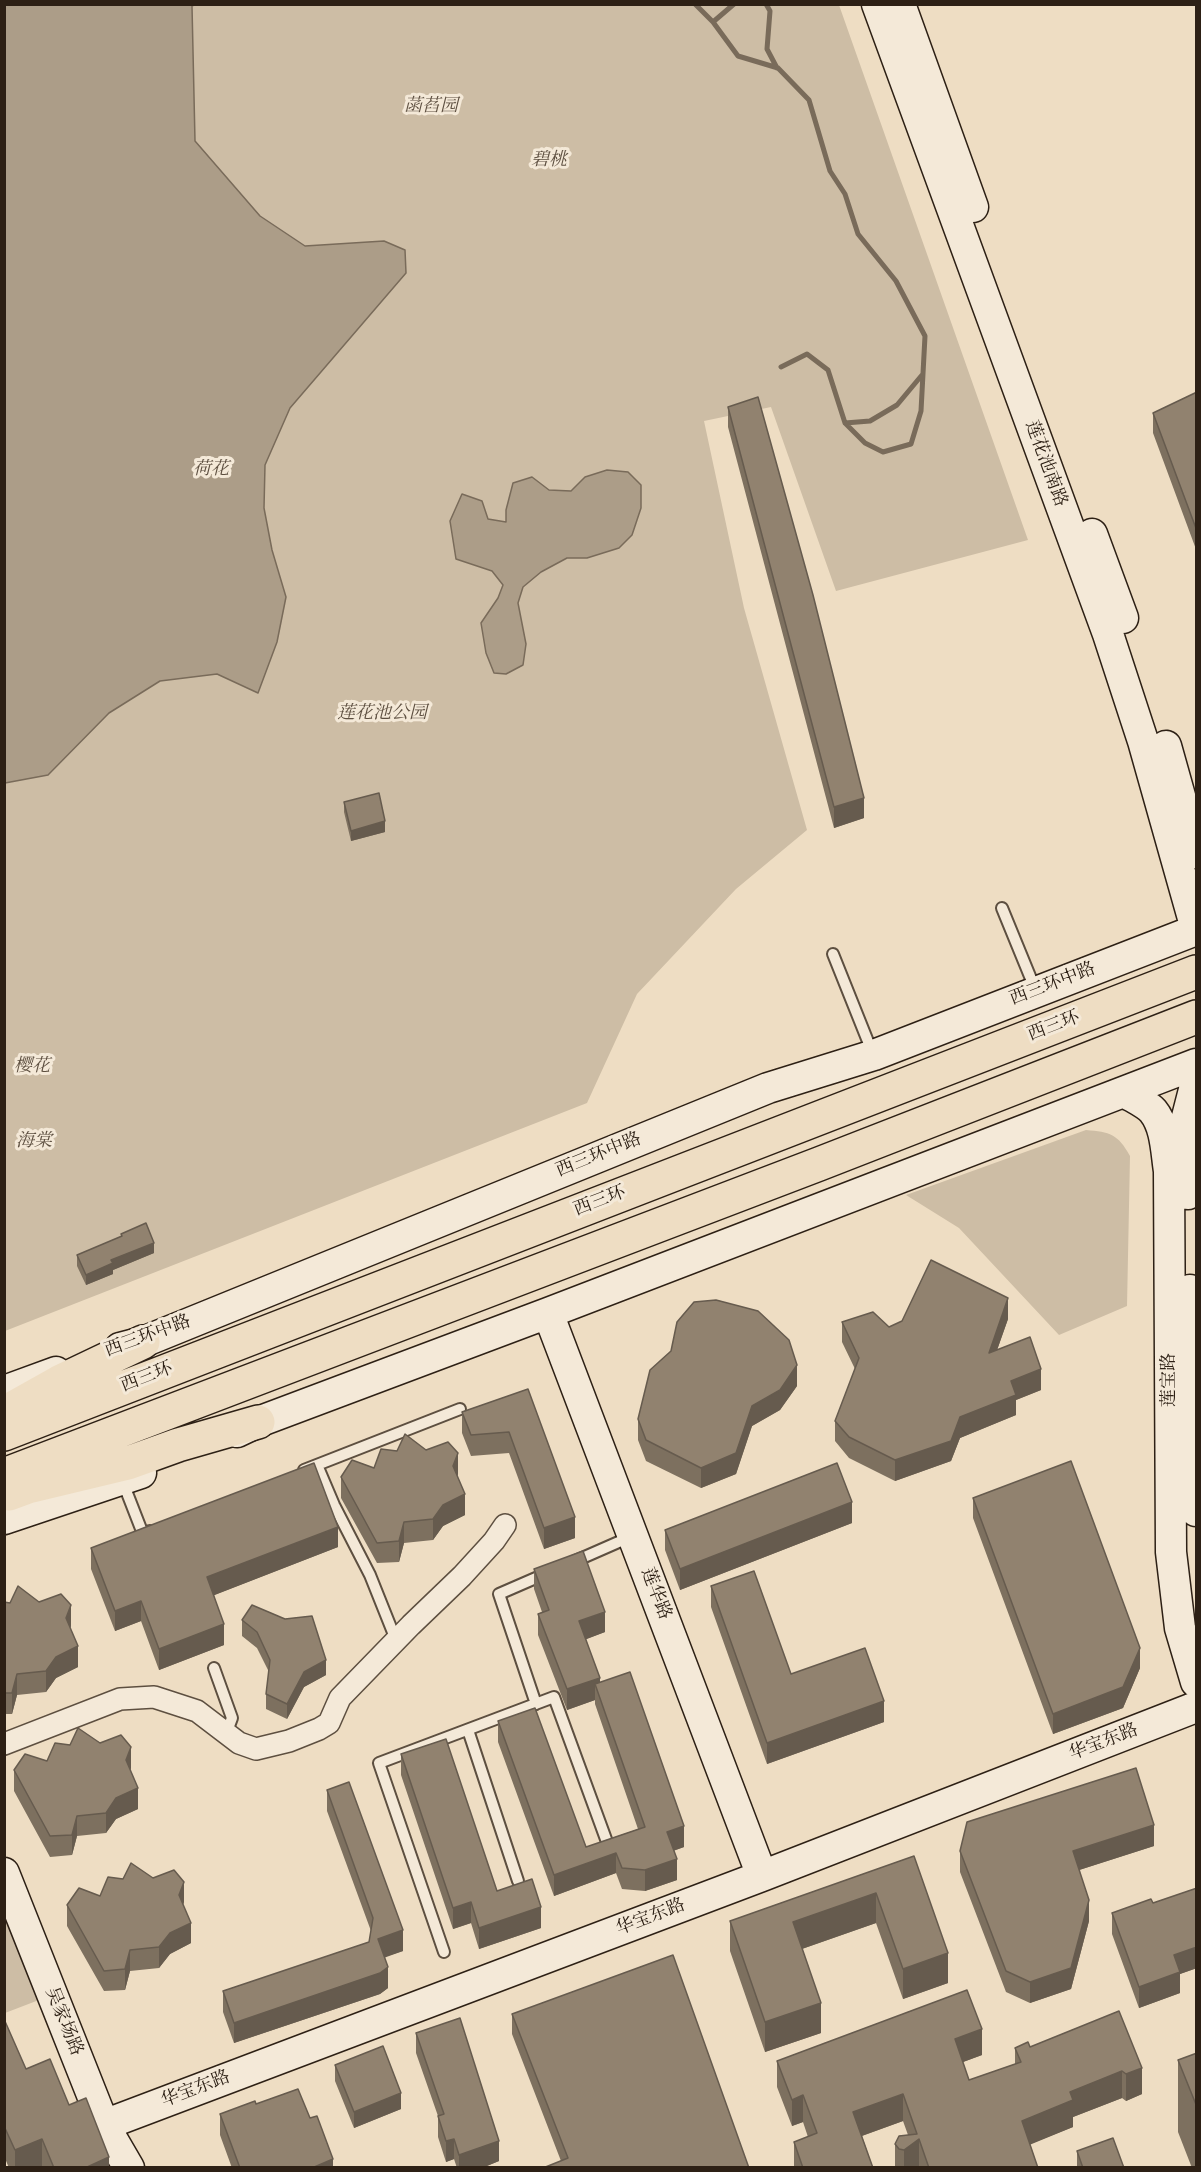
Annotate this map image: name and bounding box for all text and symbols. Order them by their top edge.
park label: 菡萏园 [404,96,458,118]
park label: 碧桃 [531,150,567,172]
street label: 莲花池南路 [1019,418,1071,510]
park label: 荷花 [193,459,229,481]
park label: 莲花池公园 [337,703,427,725]
street label: 西三环中路 [1007,959,1099,1011]
street label: 西三环 [1025,1007,1083,1047]
park label: 樱花 [14,1056,50,1078]
street label: 西三环中路 [553,1129,645,1183]
park label: 海棠 [16,1131,52,1153]
street label: 西三环 [571,1182,629,1222]
street label: 西三环中路 [102,1311,194,1363]
street label: 莲宝路 [1159,1353,1181,1407]
street label: 西三环 [118,1358,176,1398]
street label: 莲华路 [635,1565,675,1623]
street label: 华宝东路 [1067,1720,1141,1766]
street label: 华宝东路 [614,1895,688,1941]
street label: 吴家场路 [40,1985,86,2059]
street label: 华宝东路 [159,2067,233,2113]

